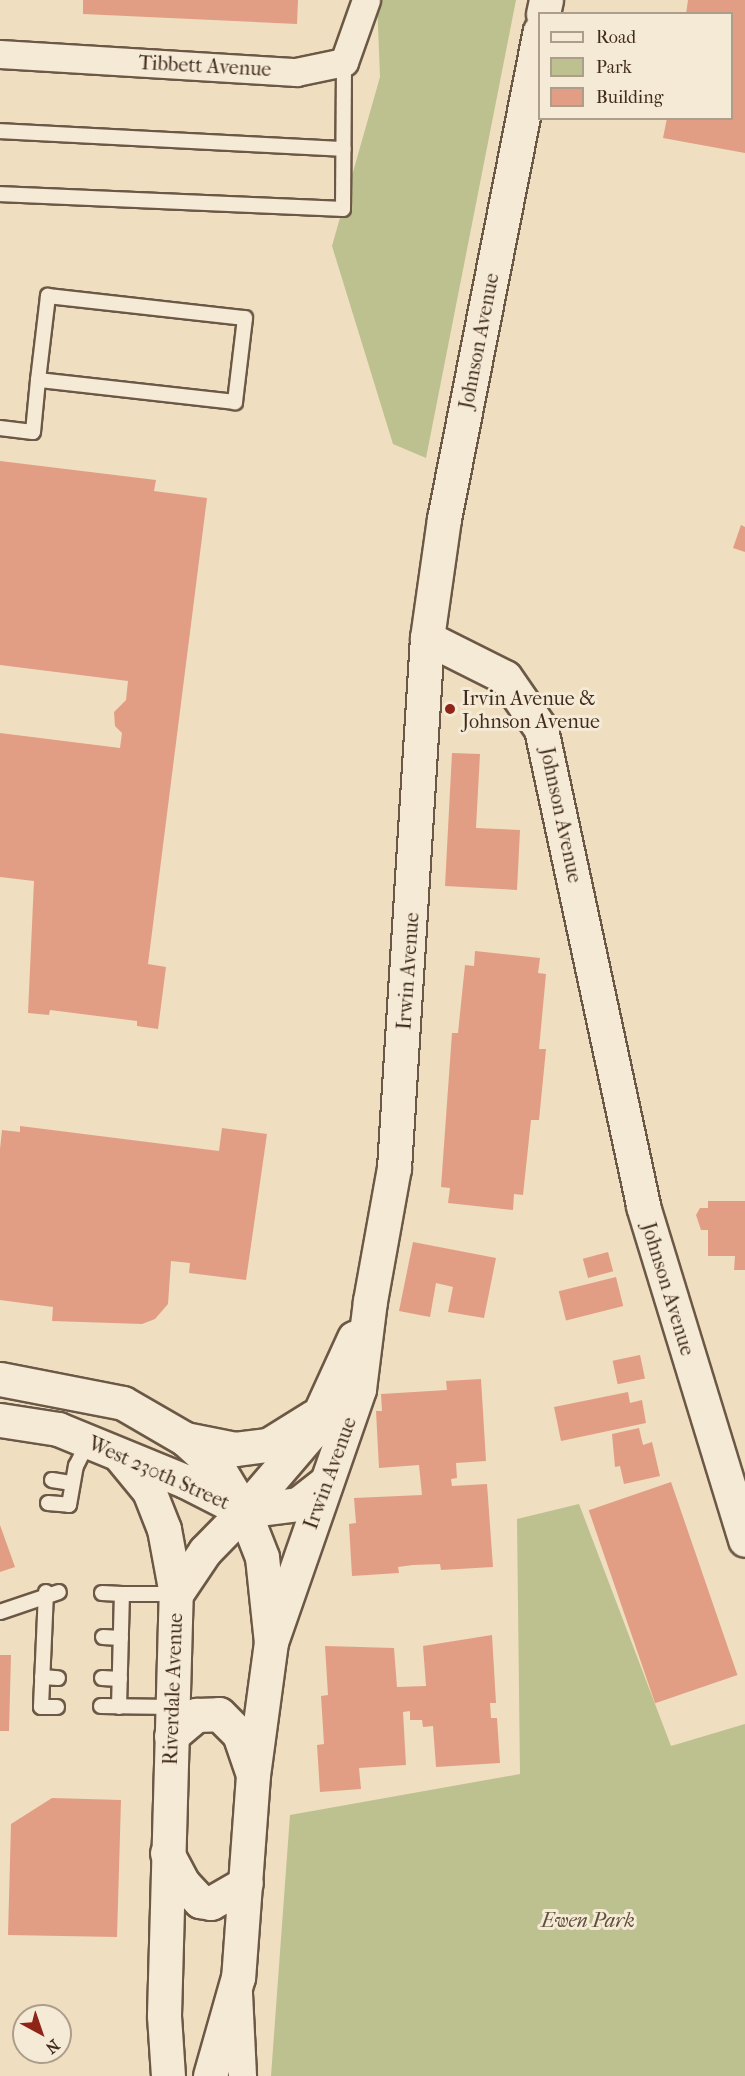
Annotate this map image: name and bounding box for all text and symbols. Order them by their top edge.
legend [538,12,733,120]
text: Road [596,27,636,48]
street label: Tibbett Avenue [138,51,272,81]
text: Park [596,57,632,78]
text: Building [596,87,663,108]
street label: Johnson Avenue [454,271,504,411]
place label: Irvin Avenue & Johnson Avenue [462,686,600,733]
marker: Irvin Avenue & Johnson Avenue [443,702,457,716]
street label: Johnson Avenue [535,745,587,885]
street label: Irwin Avenue [392,911,424,1031]
street label: Johnson Avenue [636,1220,700,1358]
street label: Irwin Avenue [299,1414,361,1532]
street label: West 230th Street [85,1431,233,1515]
street label: Riverdale Avenue [158,1613,188,1765]
park label: Ewen Park [541,1908,635,1932]
north arrow [12,2004,72,2064]
text: N [42,2035,63,2058]

